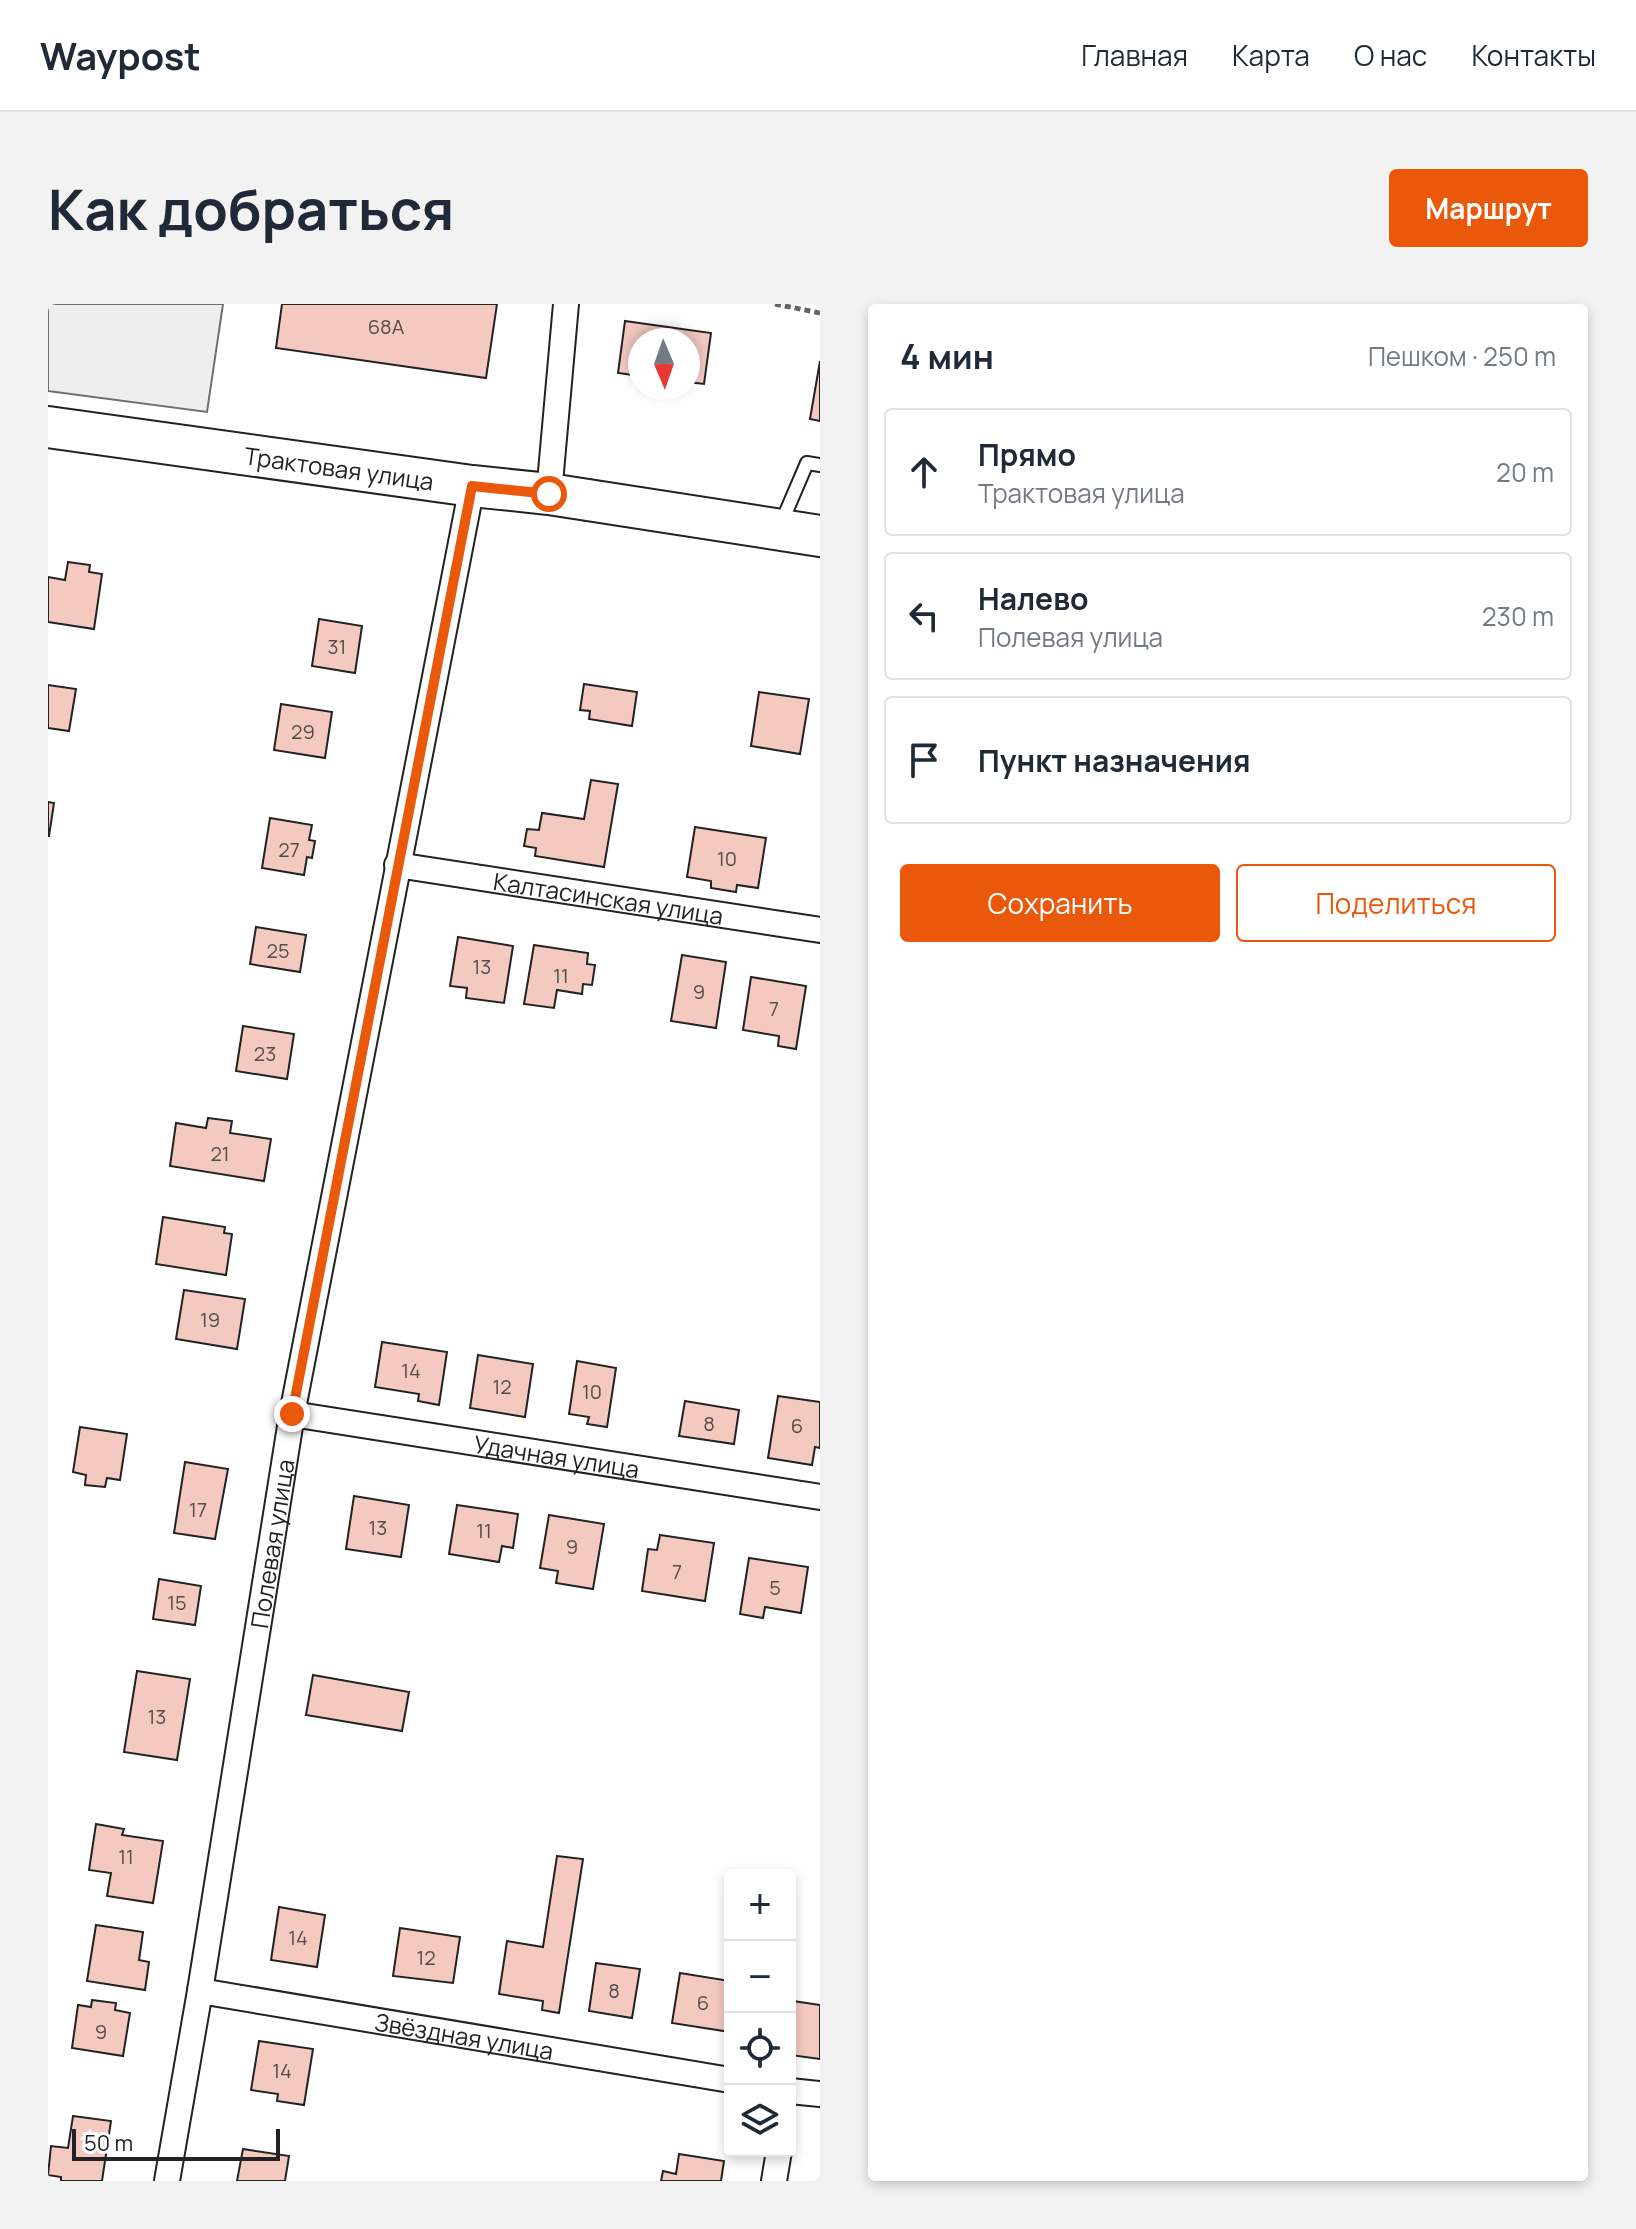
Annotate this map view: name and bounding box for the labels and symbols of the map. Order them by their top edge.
house number: 68А [368,313,405,340]
north arrow [628,328,700,400]
street label: Трактовая улица [242,438,436,497]
route start [531,476,567,512]
house number: 31 [328,633,346,660]
house number: 29 [291,718,315,745]
house number: 27 [278,836,300,863]
house number: 10 [717,845,737,872]
street label: Калтасинская улица [491,864,726,931]
house number: 25 [267,937,289,964]
house number: 13 [473,953,491,980]
house number: 11 [553,962,569,989]
house number: 9 [693,978,705,1005]
house number: 7 [769,995,779,1022]
house number: 23 [254,1040,276,1067]
house number: 21 [210,1140,230,1167]
house number: 19 [200,1306,220,1333]
house number: 14 [401,1357,421,1384]
house number: 12 [492,1373,512,1400]
house number: 10 [582,1378,602,1405]
route end [274,1396,310,1432]
house number: 8 [703,1410,715,1437]
house number: 6 [791,1412,803,1439]
street label: Удачная улица [472,1426,642,1485]
street label: Полевая улица [242,1457,301,1630]
house number: 17 [189,1496,207,1523]
house number: 13 [369,1514,387,1541]
house number: 11 [476,1517,492,1544]
house number: 9 [566,1533,578,1560]
house number: 7 [672,1558,682,1585]
house number: 5 [769,1574,781,1601]
house number: 15 [167,1589,187,1616]
house number: 13 [148,1703,166,1730]
house number: 11 [118,1843,134,1870]
house number: 14 [288,1924,308,1951]
house number: 12 [416,1944,436,1971]
house number: 8 [608,1977,620,2004]
house number: 6 [697,1989,709,2016]
street label: Звёздная улица [372,2004,556,2067]
house number: 9 [95,2018,107,2045]
house number: 14 [272,2057,292,2084]
scale bar [72,2125,280,2161]

